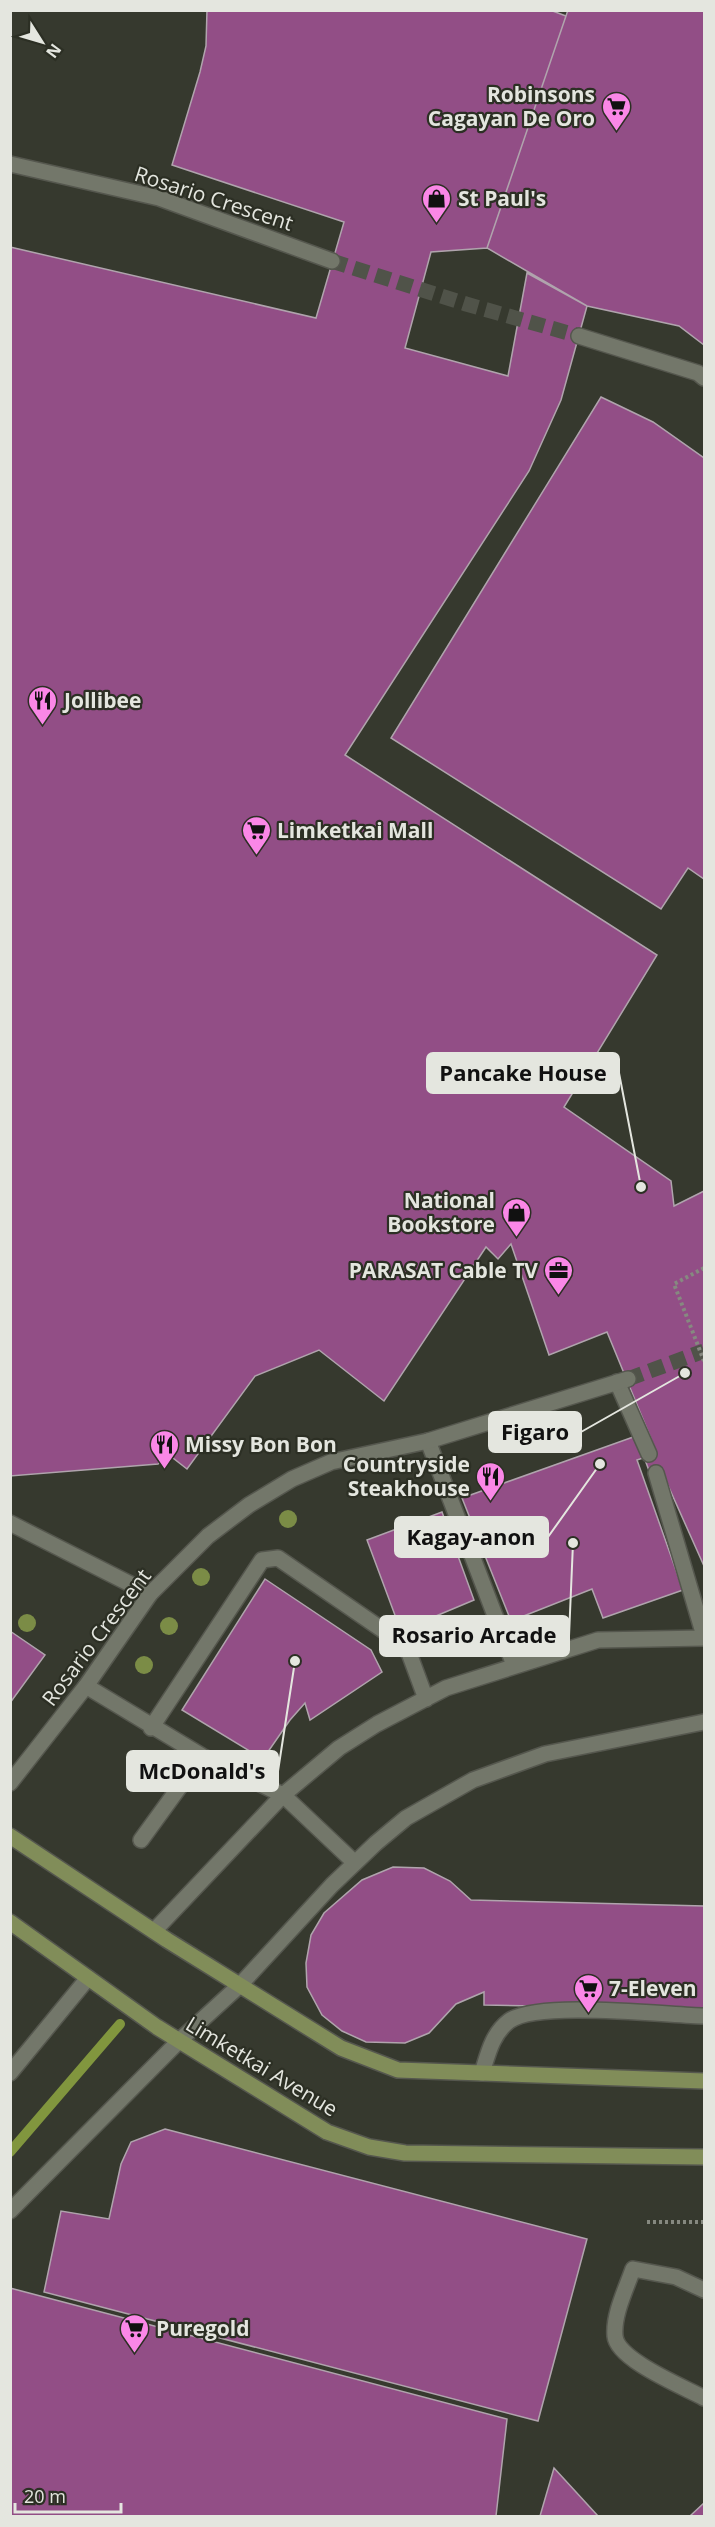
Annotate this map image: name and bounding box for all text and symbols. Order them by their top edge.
north arrow [12,12,72,72]
text: N [41,39,67,63]
place label: Robinsons Cagayan De Oro [428,80,595,132]
supermarket icon: Robinsons Cagayan De Oro [600,90,632,132]
street label: Rosario Crescent [131,159,297,237]
shop icon: St Paul's [421,182,453,224]
place label: St Paul's [458,184,546,212]
restaurant icon: Jollibee [27,684,59,726]
place label: Jollibee [62,686,141,714]
supermarket icon: Limketkai Mall [240,814,272,856]
place label: Limketkai Mall [277,816,433,844]
callout: Pancake House [427,1053,619,1093]
text: Pancake House [439,1057,607,1087]
place label: National Bookstore [387,1186,495,1238]
shop icon: National Bookstore [500,1196,532,1238]
office icon: PARASAT Cable TV [543,1254,575,1296]
place label: PARASAT Cable TV [349,1256,538,1284]
callout: Figaro [489,1412,581,1452]
text: Figaro [501,1416,569,1446]
restaurant icon: Missy Bon Bon [148,1428,180,1470]
place label: Missy Bon Bon [185,1430,337,1458]
place label: Countryside Steakhouse [343,1450,470,1502]
restaurant icon: Countryside Steakhouse [475,1460,507,1502]
callout: Kagay-anon [395,1517,548,1557]
text: Kagay-anon [406,1521,536,1551]
street label: Rosario Crescent [35,1563,157,1711]
callout: Rosario Arcade [380,1616,569,1656]
text: Rosario Arcade [391,1619,557,1649]
callout: McDonald's [127,1751,278,1791]
text: McDonald's [138,1755,266,1785]
supermarket icon: 7-Eleven [572,1972,604,2014]
place label: 7-Eleven [609,1974,697,2002]
street label: Limketkai Avenue [181,2010,343,2122]
supermarket icon: Puregold [119,2312,151,2354]
place label: Puregold [156,2314,250,2342]
scale bar [15,2476,122,2514]
text: 20 m [24,2484,66,2508]

